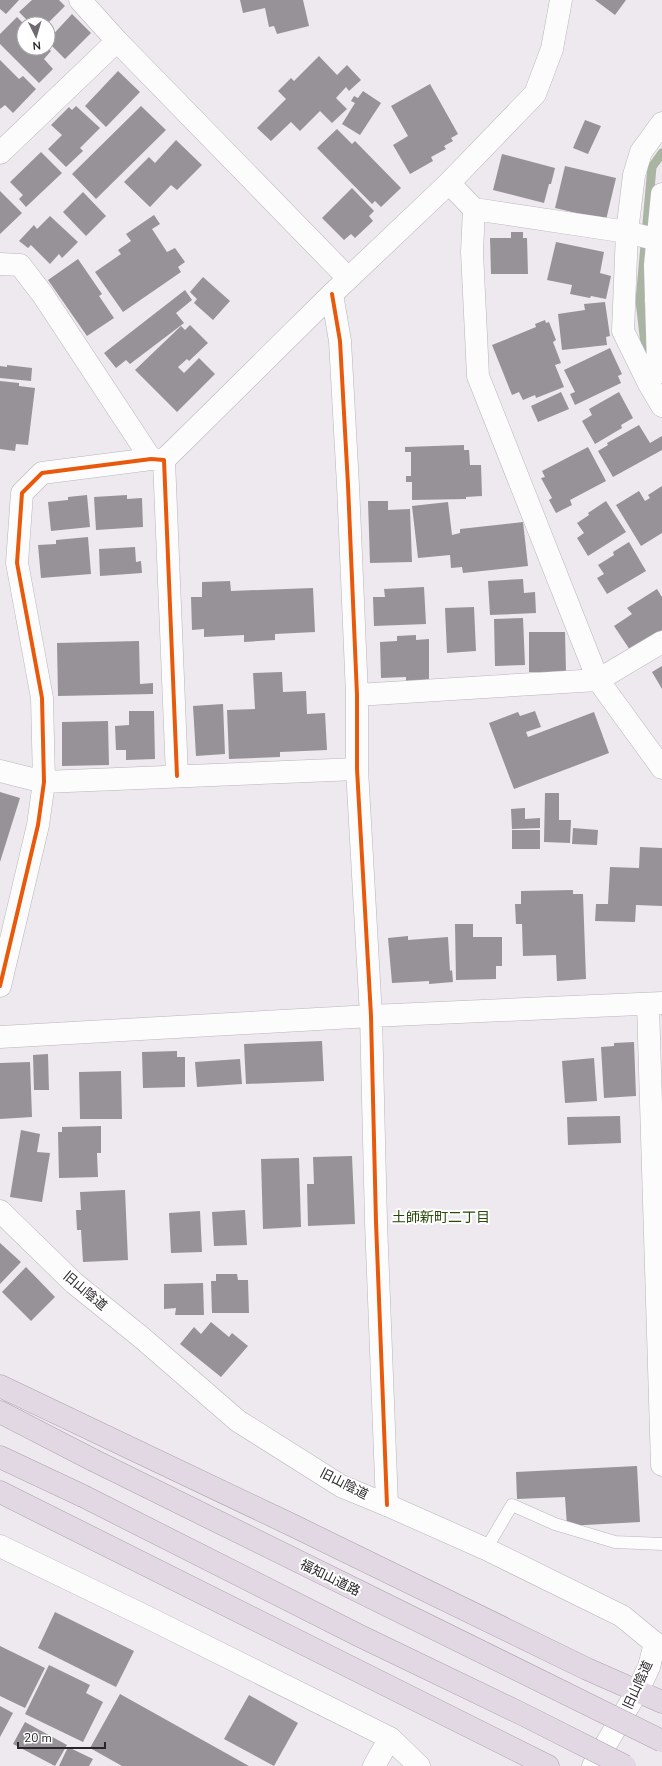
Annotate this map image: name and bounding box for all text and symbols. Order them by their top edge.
north arrow [16,16,56,56]
text: N [32,38,42,53]
district label: 土師新町二丁目 [392,1208,490,1227]
street label: 旧山陰道 [59,1267,111,1315]
street label: 旧山陰道 [317,1464,371,1504]
street label: 福知山道路 [297,1556,363,1600]
street label: 旧山陰道 [619,1658,657,1712]
scale bar [18,1724,105,1750]
text: 20 m [24,1730,52,1746]

